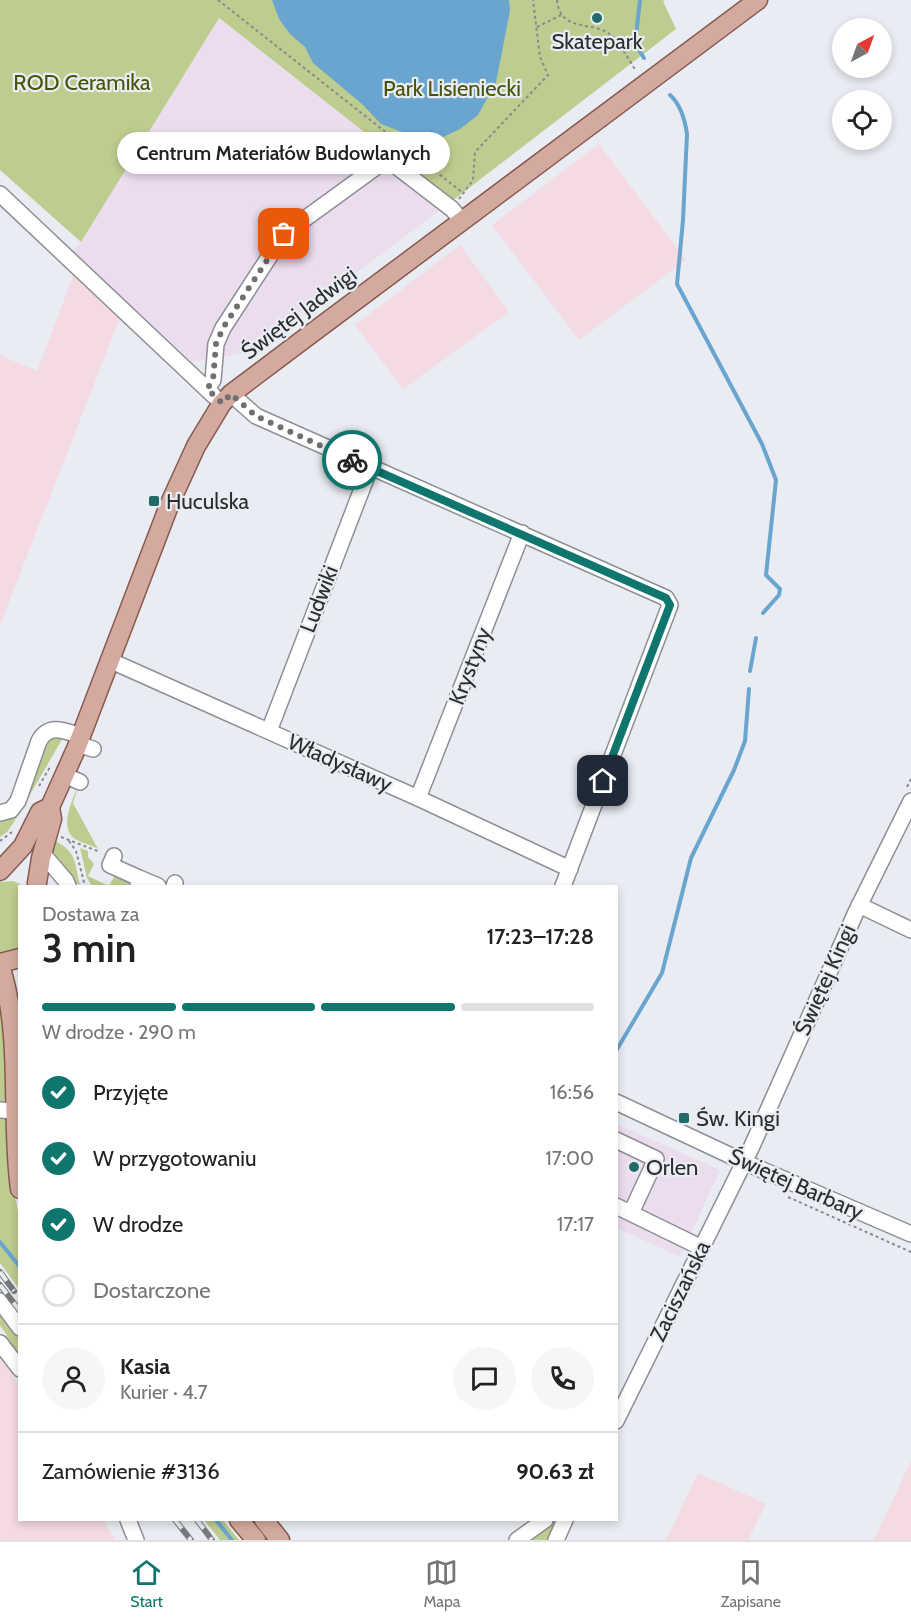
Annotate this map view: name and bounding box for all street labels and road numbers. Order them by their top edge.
street label: Świętej Jadwigi [236,261,362,365]
street label: Ludwiki [294,562,344,636]
street label: Krystyny [443,623,497,709]
street label: Władysławy [284,728,396,798]
street label: Świętej Kingi [788,920,862,1040]
street label: Świętej Barbary [725,1142,867,1226]
street label: Zaciszańska [644,1236,716,1346]

